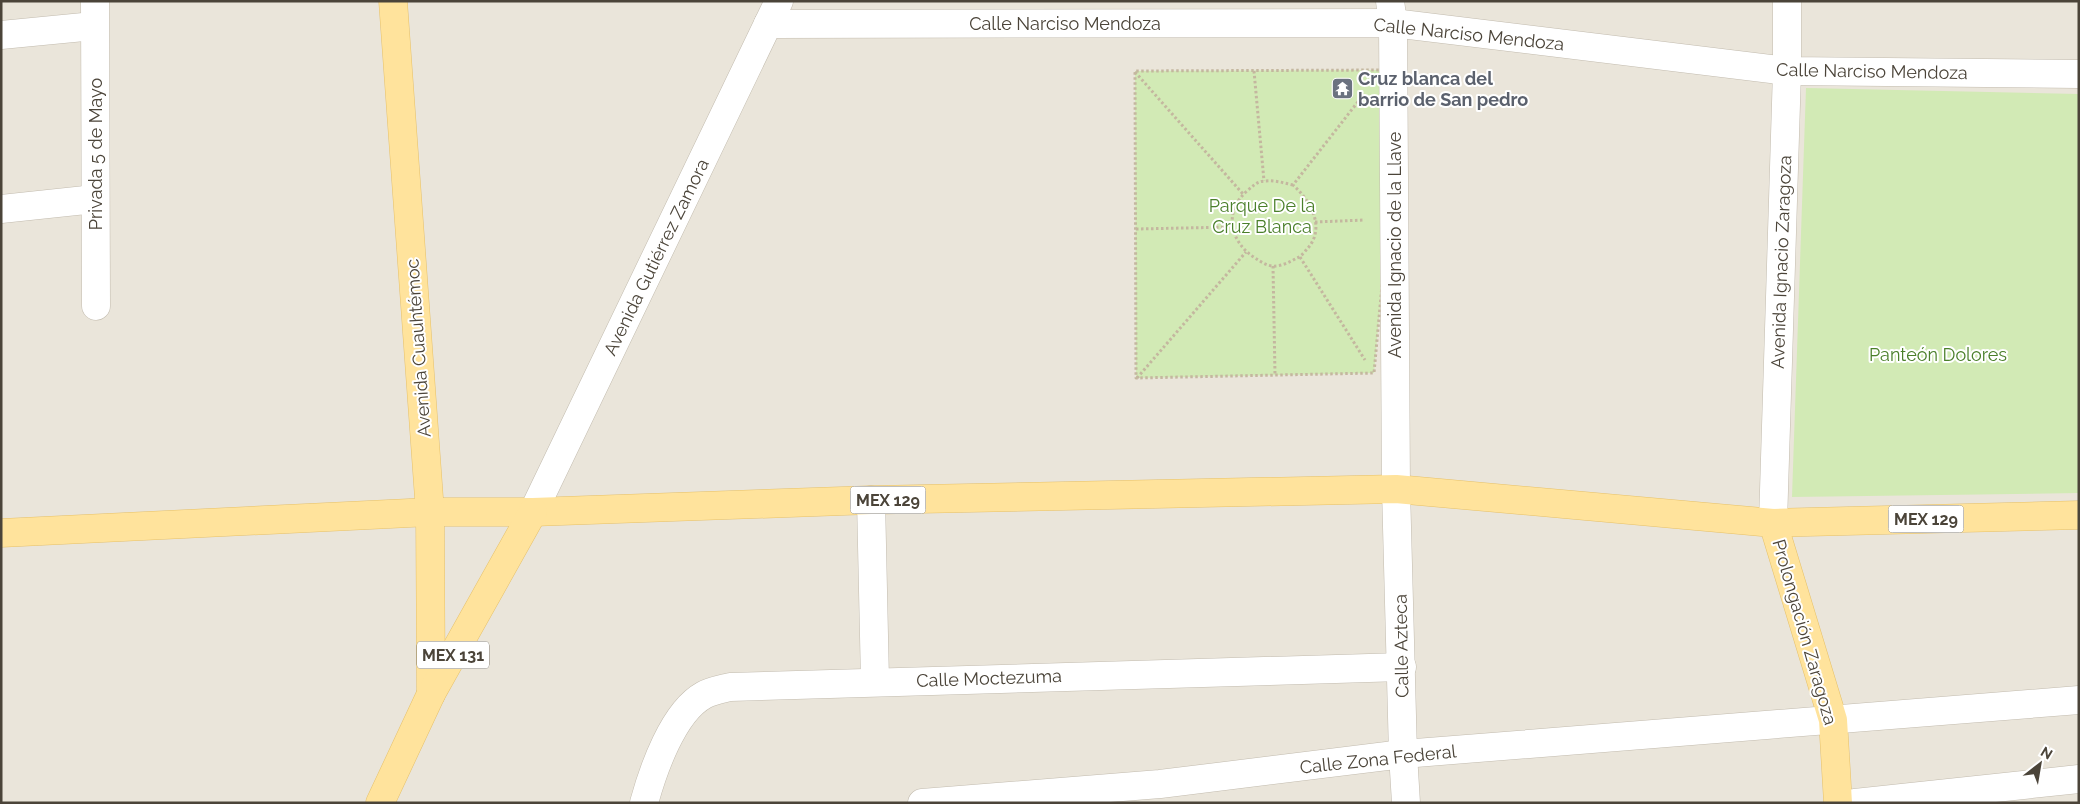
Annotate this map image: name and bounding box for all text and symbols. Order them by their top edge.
street label: Calle Narciso Mendoza [969,13,1161,34]
street label: Calle Narciso Mendoza [1373,14,1565,54]
street label: Calle Narciso Mendoza [1776,59,1968,83]
place label: Cruz blanca del barrio de San pedro [1358,68,1528,110]
temple icon: Cruz blanca del barrio de San pedro [1330,76,1354,100]
street label: Privada 5 de Mayo [85,78,106,230]
street label: Avenida Ignacio de la Llave [1384,131,1405,358]
street label: Avenida Gutiérrez Zamora [599,155,713,359]
street label: Avenida Ignacio Zaragoza [1767,155,1795,369]
park label: Parque De la Cruz Blanca [1209,195,1315,237]
street label: Avenida Cuauhtémoc [401,258,435,438]
park label: Panteón Dolores [1869,344,2007,365]
road number: MEX 129 [850,486,926,514]
road number: MEX 129 [1888,506,1964,532]
street label: Prolongación Zaragoza [1768,537,1842,727]
street label: Calle Azteca [1390,594,1412,698]
road number: MEX 131 [417,642,489,668]
street label: Calle Moctezuma [916,665,1062,691]
north arrow [2015,739,2065,789]
street label: Calle Zona Federal [1299,740,1457,778]
text: N [2038,743,2055,762]

